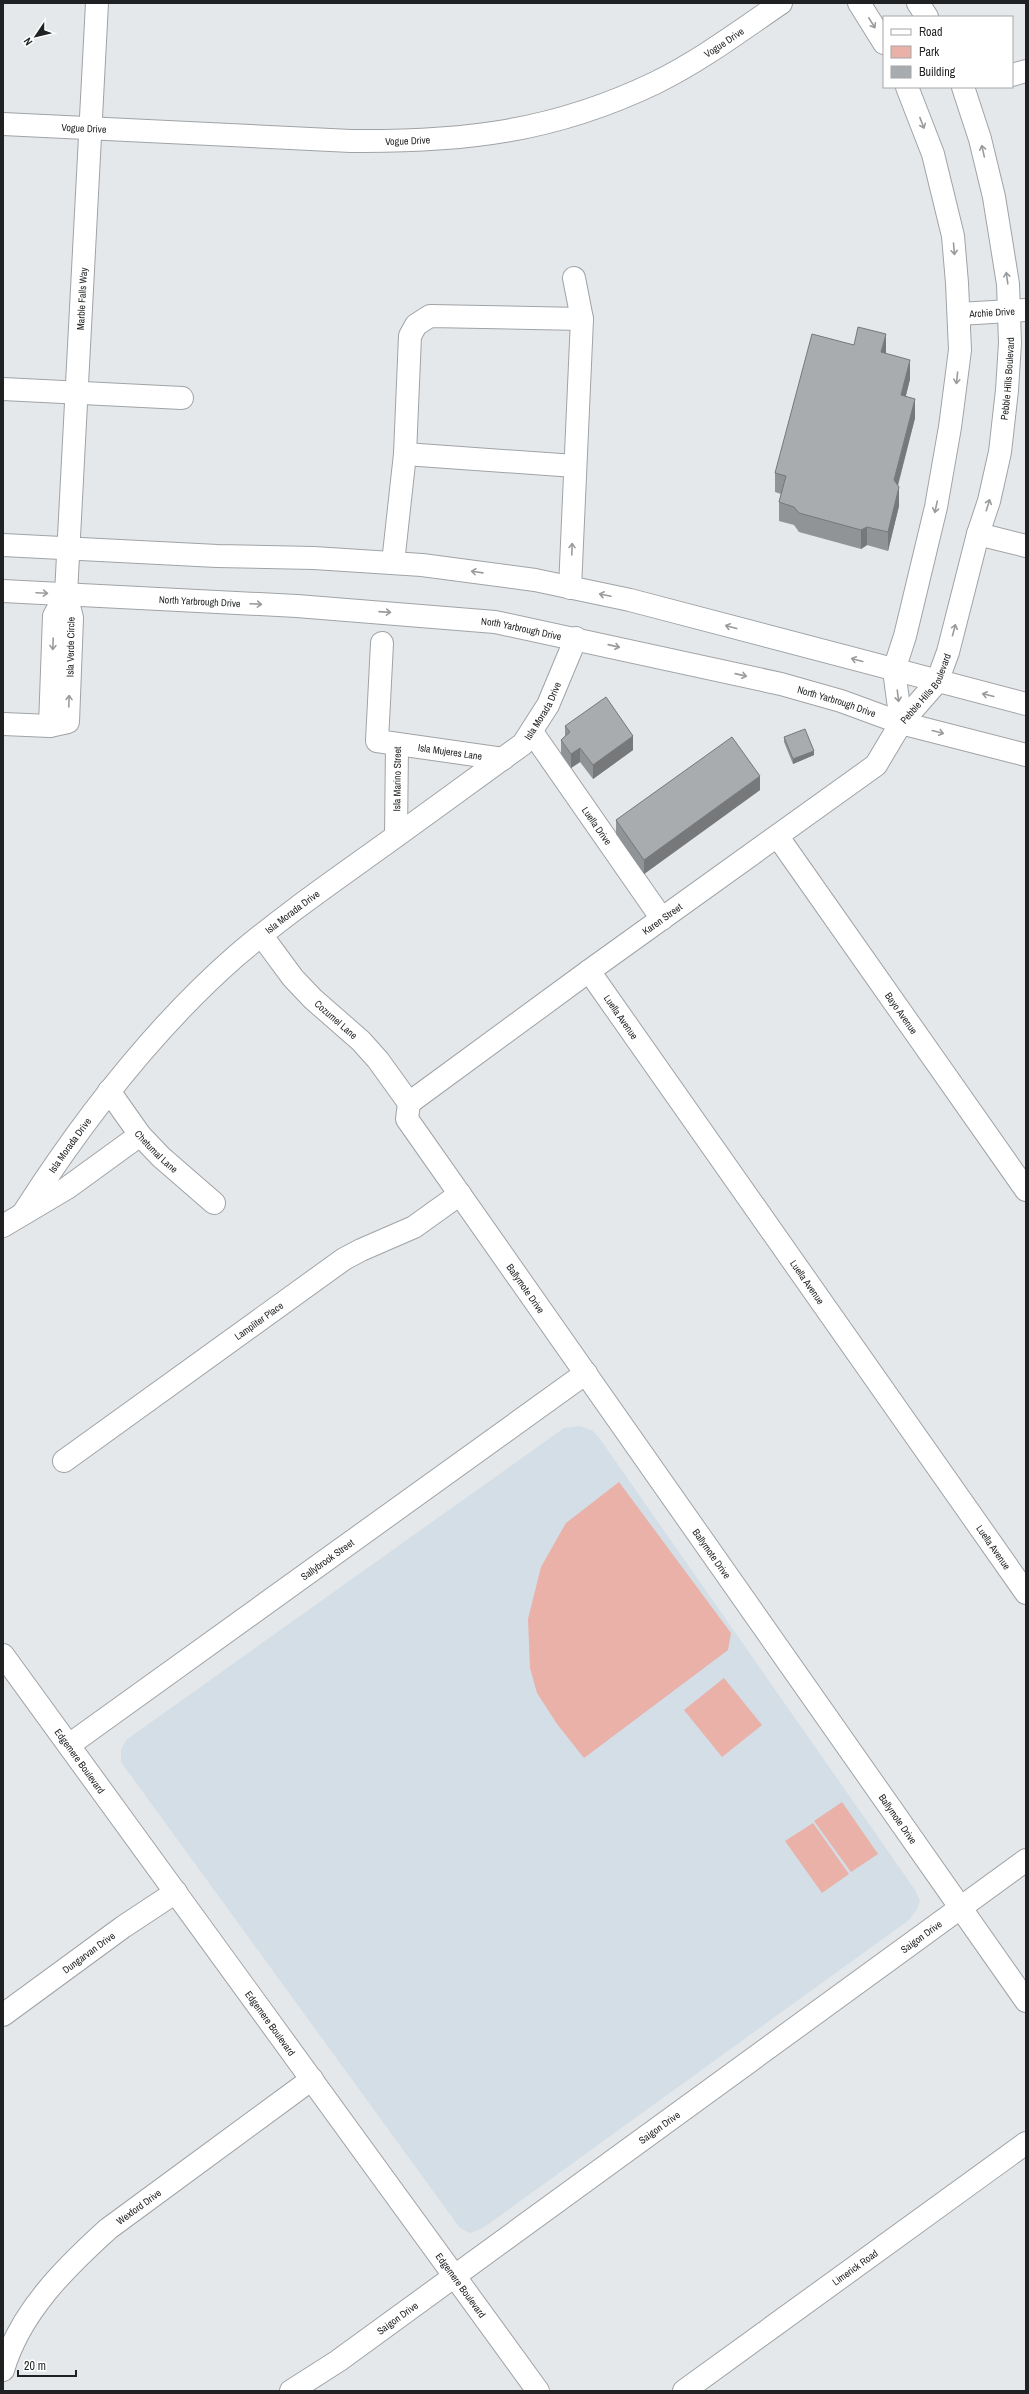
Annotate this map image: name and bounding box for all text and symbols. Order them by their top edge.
north arrow [16,16,56,56]
legend [883,16,1013,88]
one-way arrow [868,17,876,28]
street label: Vogue Drive [702,24,747,61]
text: Road [919,24,943,40]
text: N [20,35,35,48]
text: Park [919,44,939,60]
text: Building [919,64,956,80]
one-way arrow [919,116,927,128]
street label: Vogue Drive [61,121,107,136]
street label: Vogue Drive [385,133,431,148]
one-way arrow [979,145,986,158]
one-way arrow [951,242,958,255]
street label: Marble Falls Way [74,266,90,330]
one-way arrow [1003,272,1011,285]
street label: Archie Drive [968,305,1016,320]
street label: Pebble Hills Boulevard [998,337,1017,421]
one-way arrow [953,371,961,384]
one-way arrow [985,498,992,511]
one-way arrow [932,500,940,513]
one-way arrow [568,543,576,556]
one-way arrow [471,568,484,576]
one-way arrow [35,590,48,597]
one-way arrow [599,591,612,599]
street label: North Yarbrough Drive [159,593,241,610]
one-way arrow [249,600,262,607]
one-way arrow [378,608,391,615]
street label: North Yarbrough Drive [481,615,563,643]
street label: Isla Verde Circle [63,616,78,677]
one-way arrow [725,623,738,630]
one-way arrow [951,624,958,637]
one-way arrow [50,637,57,650]
one-way arrow [607,643,620,651]
street label: Pebble Hills Boulevard [897,652,954,727]
one-way arrow [850,656,863,663]
one-way arrow [734,671,747,679]
street label: Isla Morada Drive [521,679,564,742]
street label: North Yarbrough Drive [796,683,878,720]
one-way arrow [894,689,901,702]
one-way arrow [982,690,995,698]
one-way arrow [65,695,73,708]
one-way arrow [932,729,945,737]
street label: Isla Mujeres Lane [417,741,483,763]
street label: Isla Marino Street [390,746,404,811]
street label: Luella Drive [579,804,615,848]
street label: Isla Morada Drive [263,887,323,937]
street label: Karen Street [640,900,685,938]
street label: Bayo Avenue [882,990,921,1037]
street label: Luella Avenue [601,992,641,1042]
street label: Cozumel Lane [312,997,360,1042]
street label: Isla Morada Drive [46,1115,94,1175]
street label: Chetumal Lane [132,1128,181,1176]
street label: Luella Avenue [787,1257,827,1307]
street label: Ballymote Drive [503,1261,548,1316]
street label: Lampliter Place [232,1299,286,1343]
street label: Luella Avenue [973,1523,1014,1572]
street label: Ballymote Drive [690,1526,734,1582]
street label: Sallybrook Street [298,1536,357,1583]
street label: Edgemere Boulevard [52,1726,108,1796]
street label: Ballymote Drive [876,1792,920,1847]
street label: Saigon Drive [898,1917,945,1956]
street label: Dungarvan Drive [60,1929,118,1976]
street label: Edgemere Boulevard [242,1988,298,2058]
street label: Saigon Drive [636,2108,683,2147]
street label: Wexford Drive [114,2186,164,2228]
street label: Limerick Road [830,2247,881,2288]
street label: Edgemere Boulevard [433,2250,489,2320]
street label: Saigon Drive [374,2299,421,2338]
scale bar [18,2352,76,2378]
text: 20 m [24,2358,46,2374]

